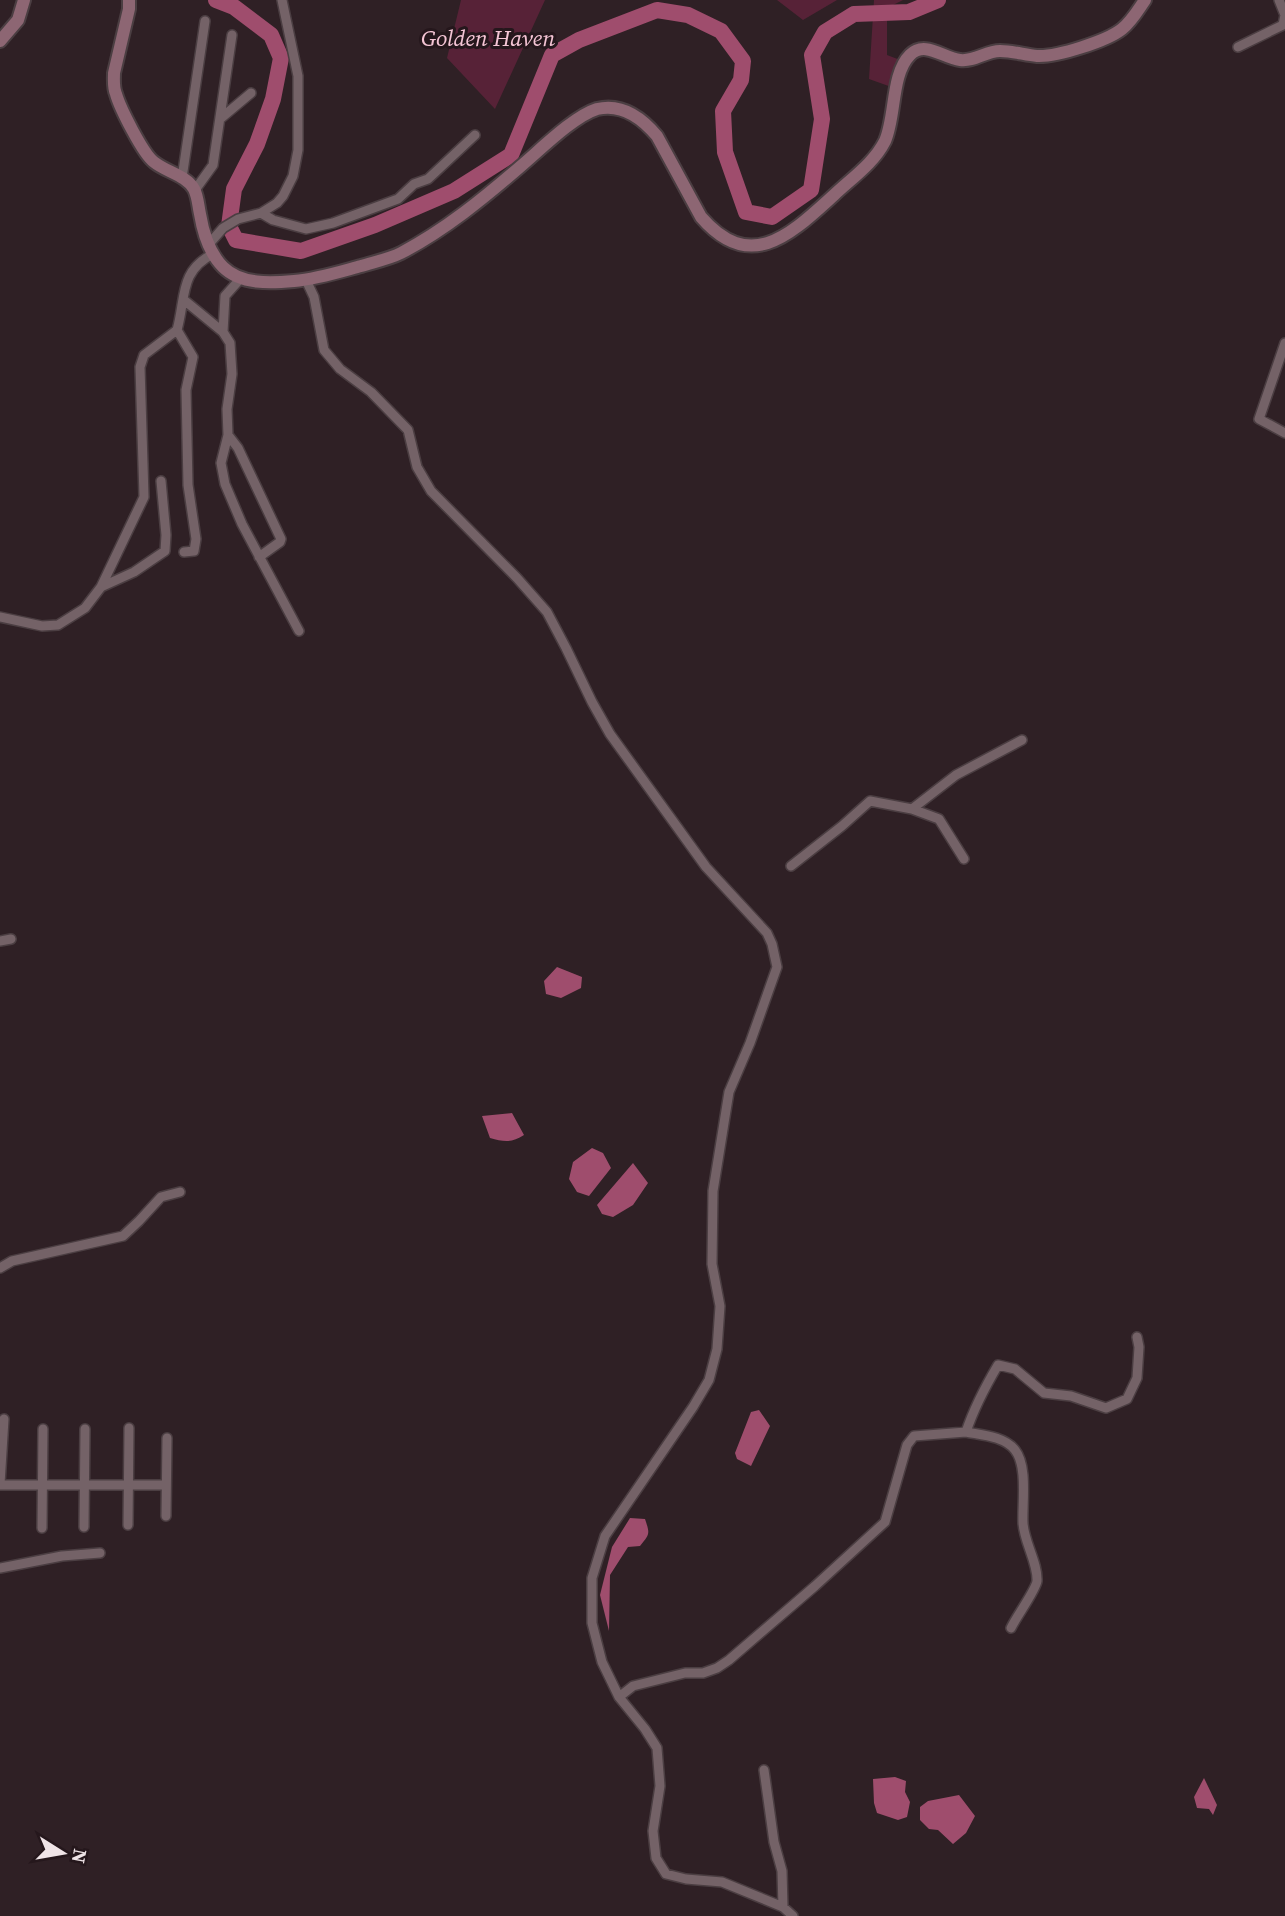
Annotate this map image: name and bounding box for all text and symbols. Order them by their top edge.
park label: Golden Haven [421,22,555,54]
north arrow [28,1818,98,1888]
text: N [66,1847,94,1866]

